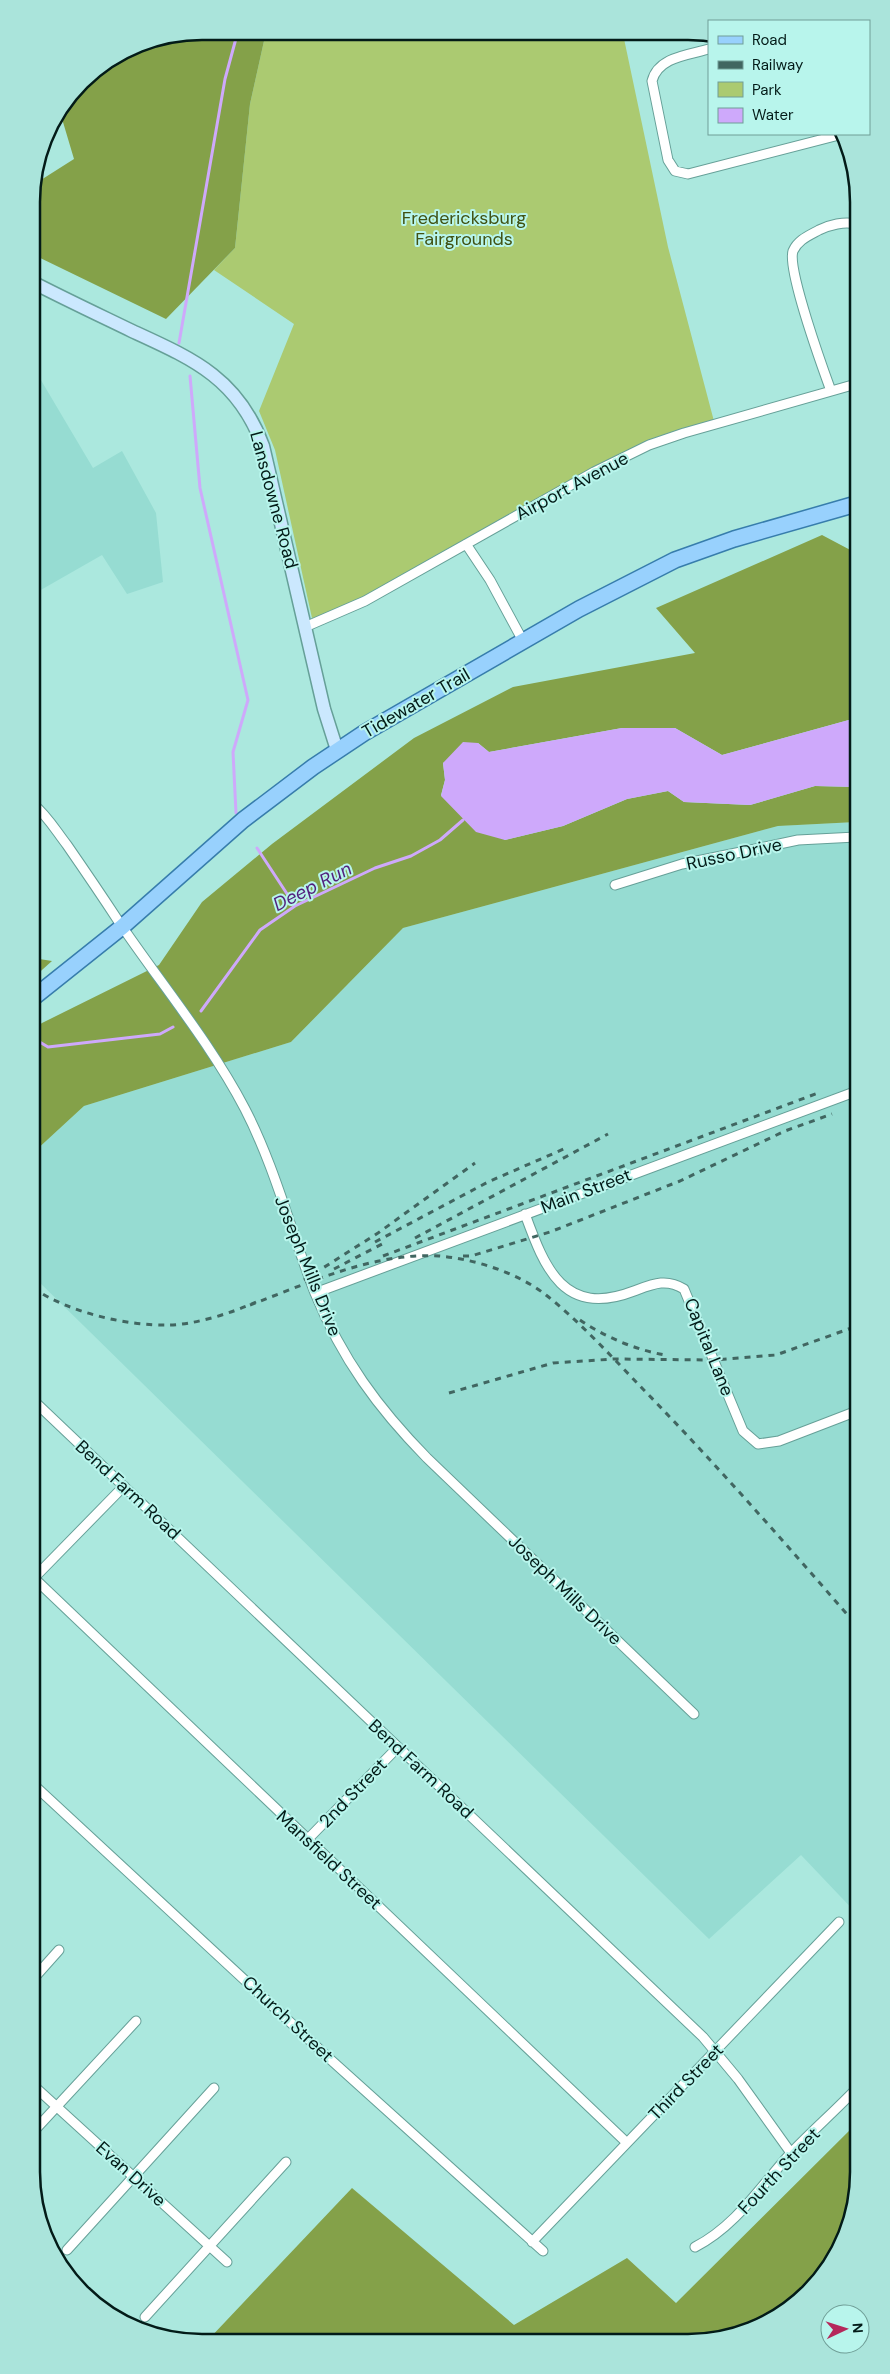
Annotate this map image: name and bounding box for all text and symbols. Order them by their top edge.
legend [708,20,870,135]
text: Road [752,30,787,50]
text: Railway [752,55,804,75]
text: Park [752,80,782,100]
text: Water [752,105,794,125]
park label: Fredericksburg Fairgrounds [402,206,526,251]
street label: Lansdowne Road [244,429,304,571]
street label: Airport Avenue [511,446,633,526]
street label: Tidewater Trail [358,662,474,744]
street label: Russo Drive [684,832,784,876]
water label: Deep Run [269,856,356,917]
street label: Main Street [537,1163,635,1219]
street label: Joseph Mills Drive [269,1192,347,1340]
street label: Capital Lane [678,1294,740,1400]
street label: Bend Farm Road [70,1435,186,1545]
street label: Joseph Mills Drive [503,1530,627,1650]
street label: Bend Farm Road [363,1714,479,1824]
street label: 2nd Street [314,1753,392,1833]
street label: Mansfield Street [271,1805,387,1915]
street label: Church Street [237,1971,339,2067]
street label: Third Street [643,2038,729,2126]
street label: Fourth Street [733,2123,825,2219]
street label: Evan Drive [91,2136,171,2212]
north arrow [820,2304,870,2354]
text: N [849,2322,867,2334]

